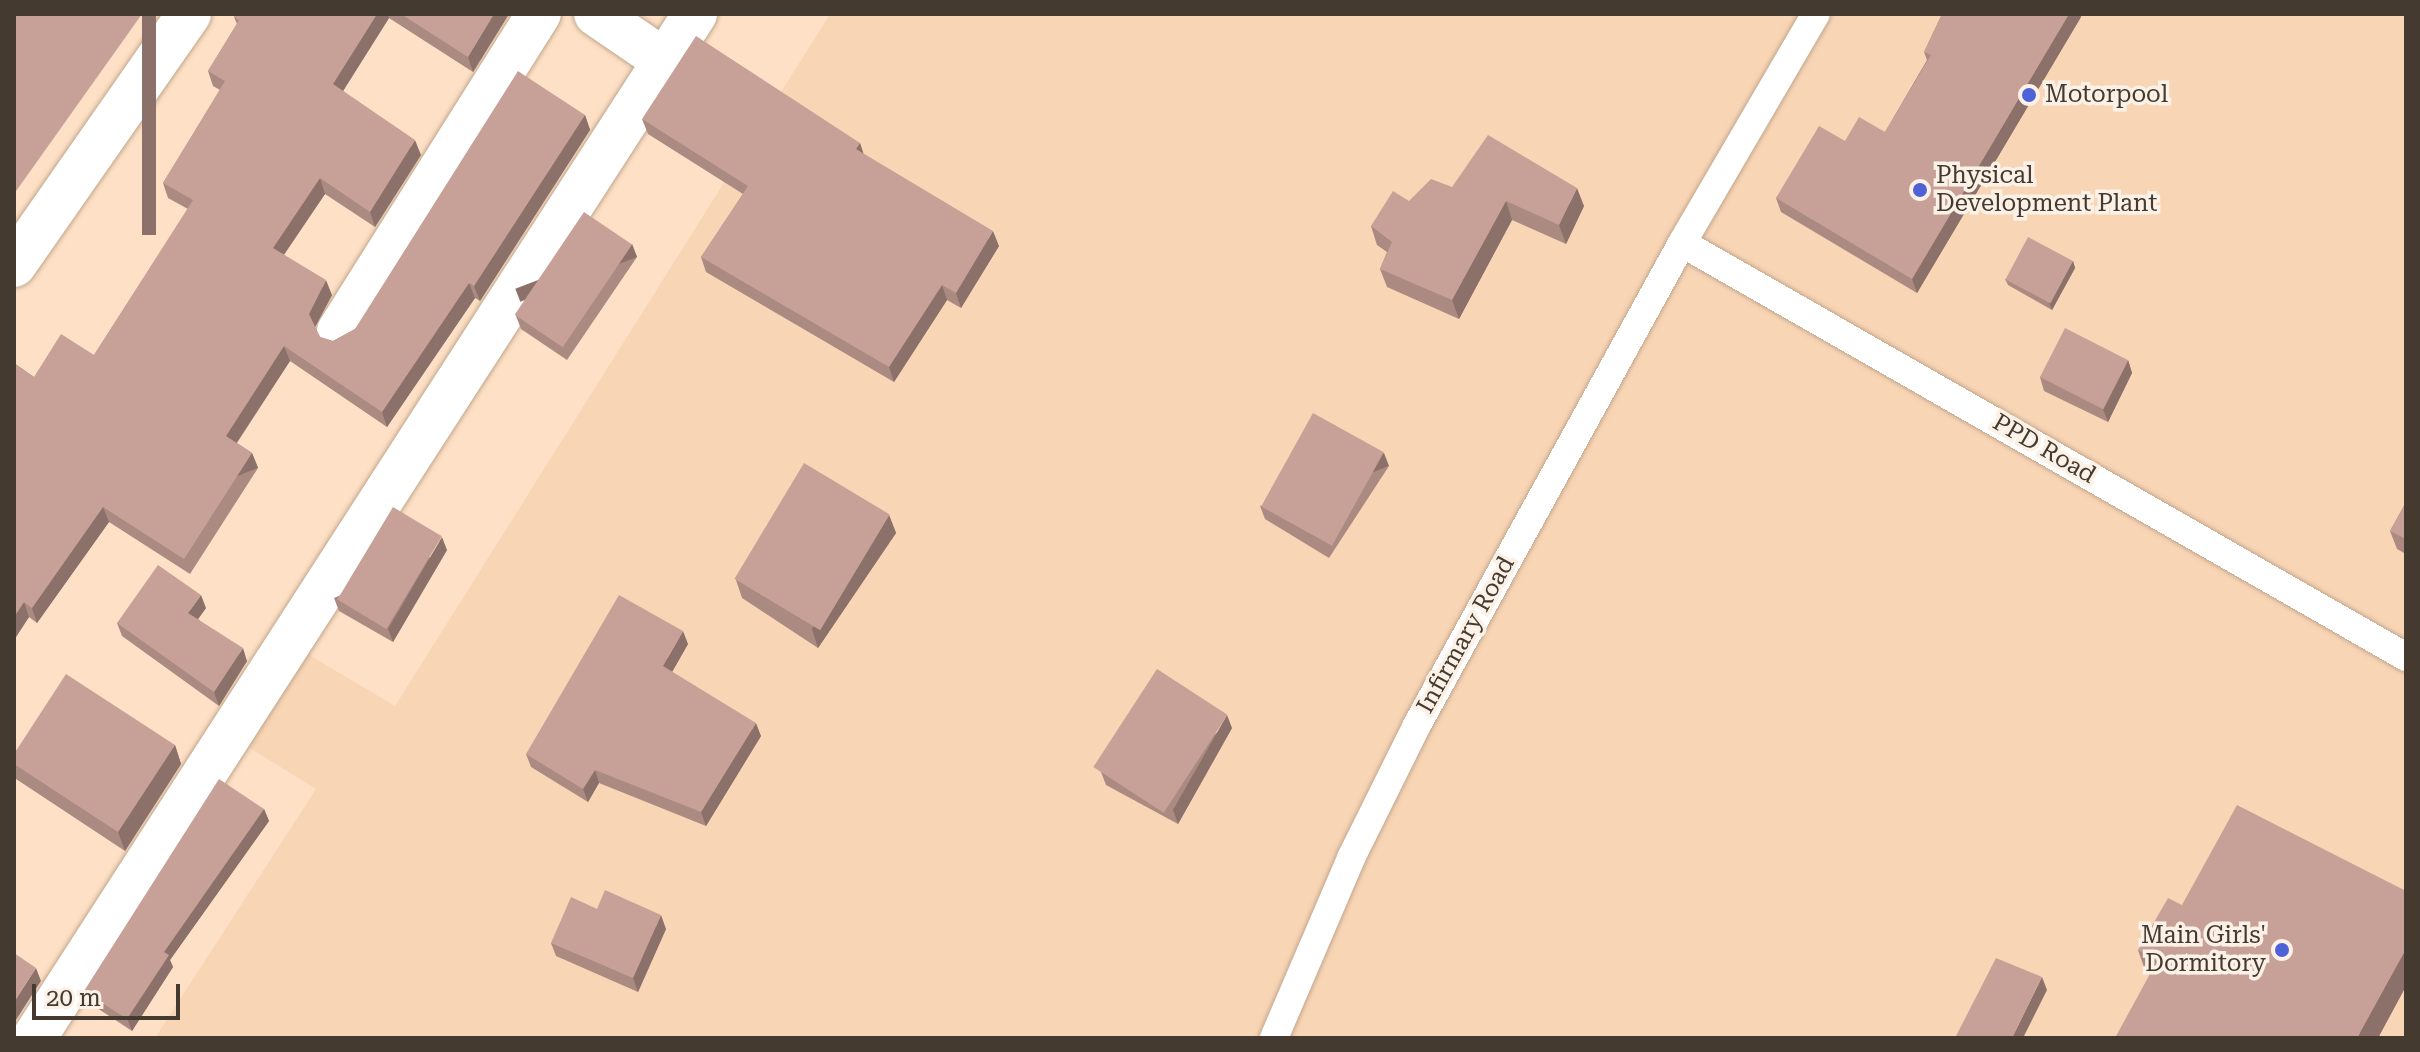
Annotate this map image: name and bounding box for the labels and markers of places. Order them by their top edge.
place label: Motorpool [2045,81,2168,109]
marker: Motorpool [2020,86,2038,104]
place label: Physical Development Plant [1936,162,2157,218]
marker: Physical Development Plant [1911,181,1929,199]
place label: Main Girls' Dormitory [2141,922,2266,978]
marker: Main Girls' Dormitory [2273,941,2291,959]

